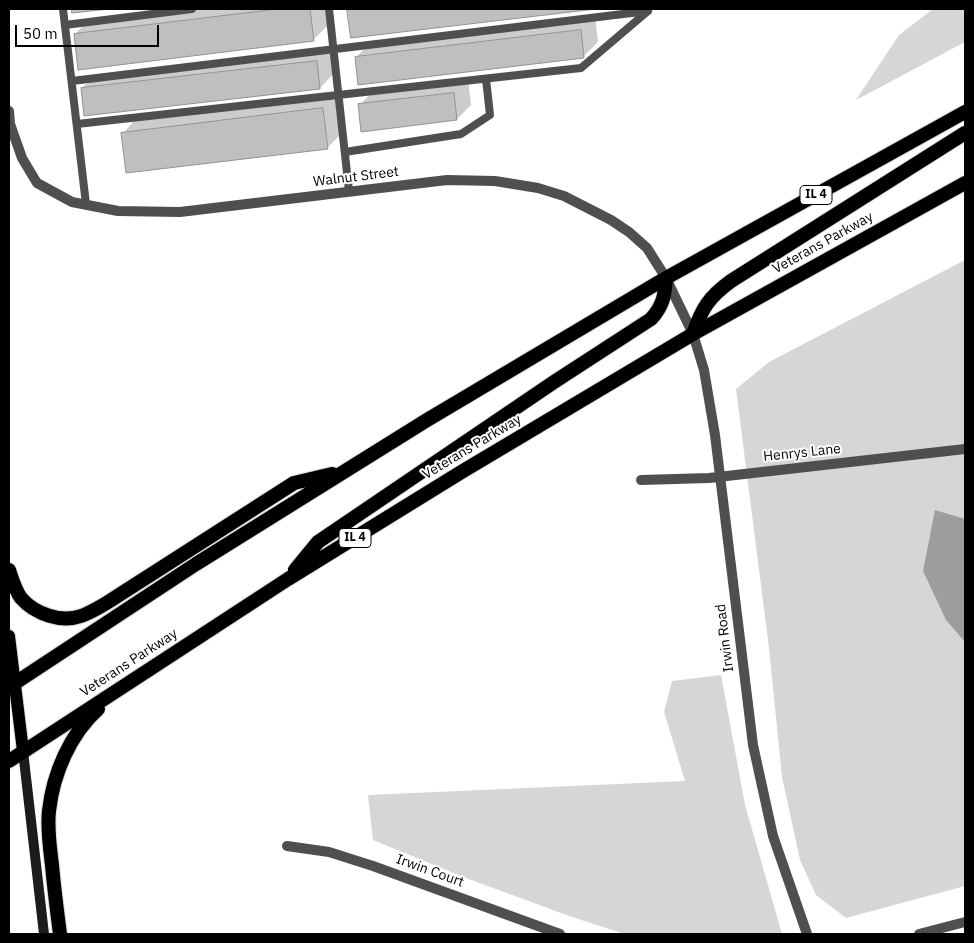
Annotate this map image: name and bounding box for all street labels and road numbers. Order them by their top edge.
street label: Walnut Street [312,163,400,191]
road number: IL 4 [800,186,832,204]
street label: Veterans Parkway [770,208,876,278]
street label: Veterans Parkway [420,411,524,483]
street label: Henrys Lane [762,441,842,465]
road number: IL 4 [339,528,371,548]
street label: Irwin Road [712,603,738,673]
street label: Veterans Parkway [77,625,181,701]
street label: Irwin Court [394,851,466,891]

